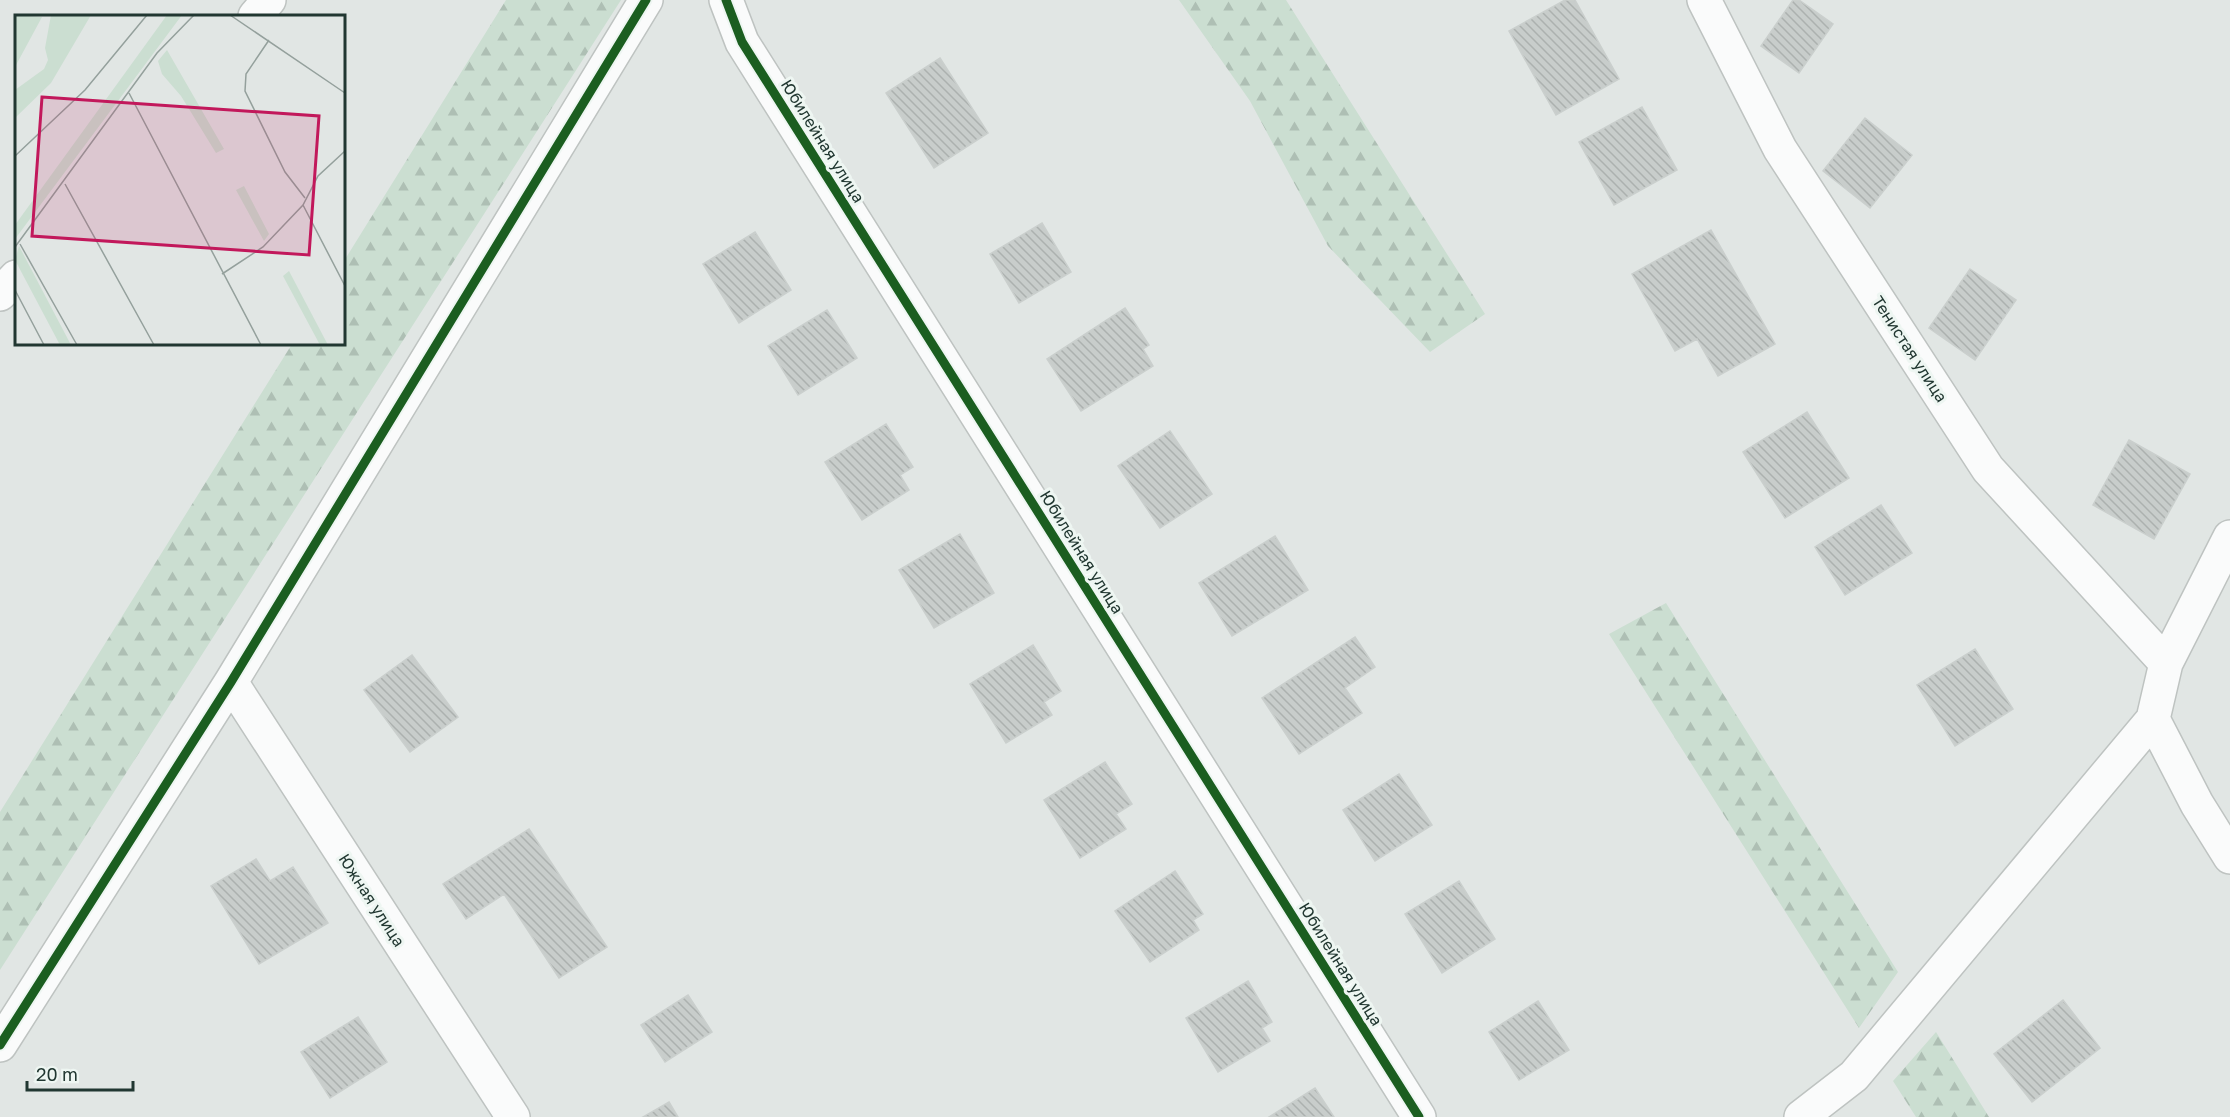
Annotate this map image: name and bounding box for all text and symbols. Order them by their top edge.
inset map [15,15,345,345]
street label: Юбилейная улица [777,76,869,206]
street label: Тенистая улица [1868,292,1952,406]
street label: Юбилейная улица [1036,487,1128,617]
street label: Южная улица [335,850,409,950]
street label: Юбилейная улица [1295,899,1387,1029]
scale bar [27,1054,134,1092]
text: 20 m [36,1063,78,1085]

